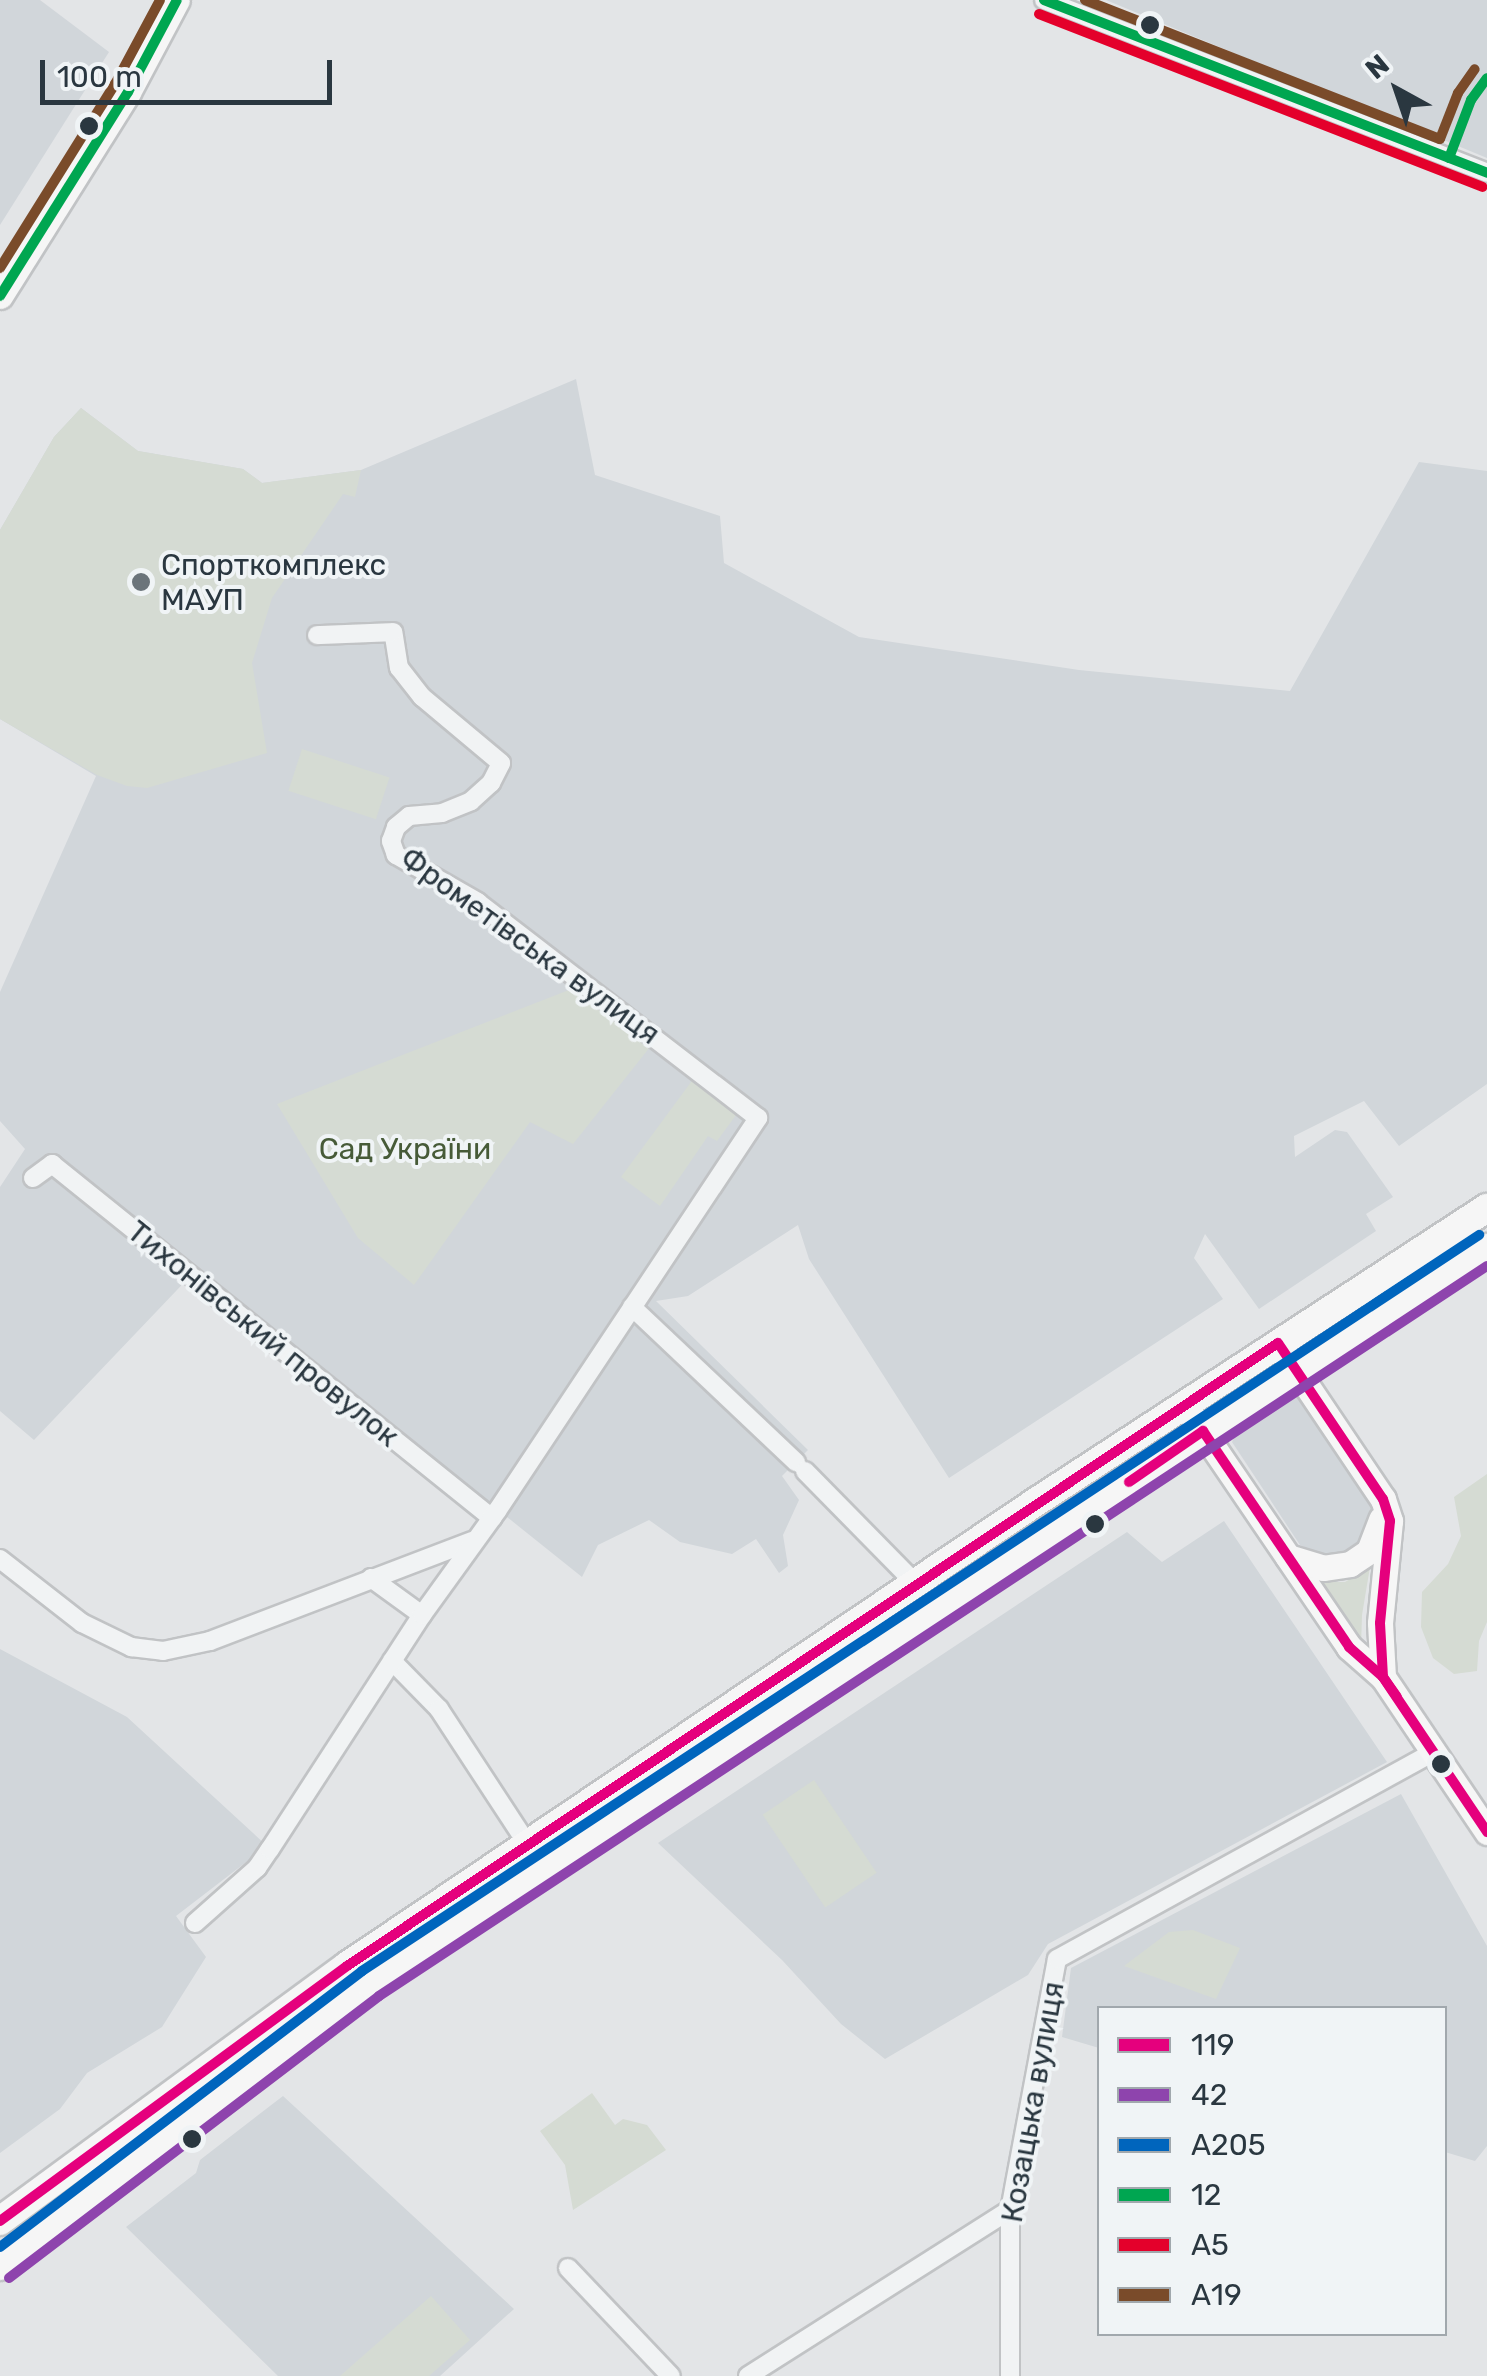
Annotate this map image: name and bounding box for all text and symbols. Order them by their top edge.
unlabelled marker [1140,15,1160,35]
scale bar [45,40,338,102]
north arrow [1347,40,1447,140]
text: N [1359,48,1396,86]
text: 100 m [57,59,142,95]
unlabelled marker [79,116,99,136]
place label: Спорткомплекс МАУП [161,547,386,618]
marker: Спорткомплекс МАУП [130,571,152,593]
street label: Фрометівська вулиця [393,840,667,1052]
park label: Сад України [319,1131,491,1167]
street label: Тихонівський провулок [120,1213,406,1455]
unlabelled marker [1085,1514,1105,1534]
unlabelled marker [1431,1754,1451,1774]
street label: Козацька вулиця [994,1979,1072,2225]
legend [1097,2006,1447,2336]
text: 119 [1191,2027,1234,2063]
text: 42 [1191,2077,1227,2113]
text: А205 [1191,2127,1266,2163]
unlabelled marker [182,2129,202,2149]
text: 12 [1191,2177,1221,2213]
text: А5 [1191,2227,1229,2263]
text: А19 [1191,2277,1242,2313]

